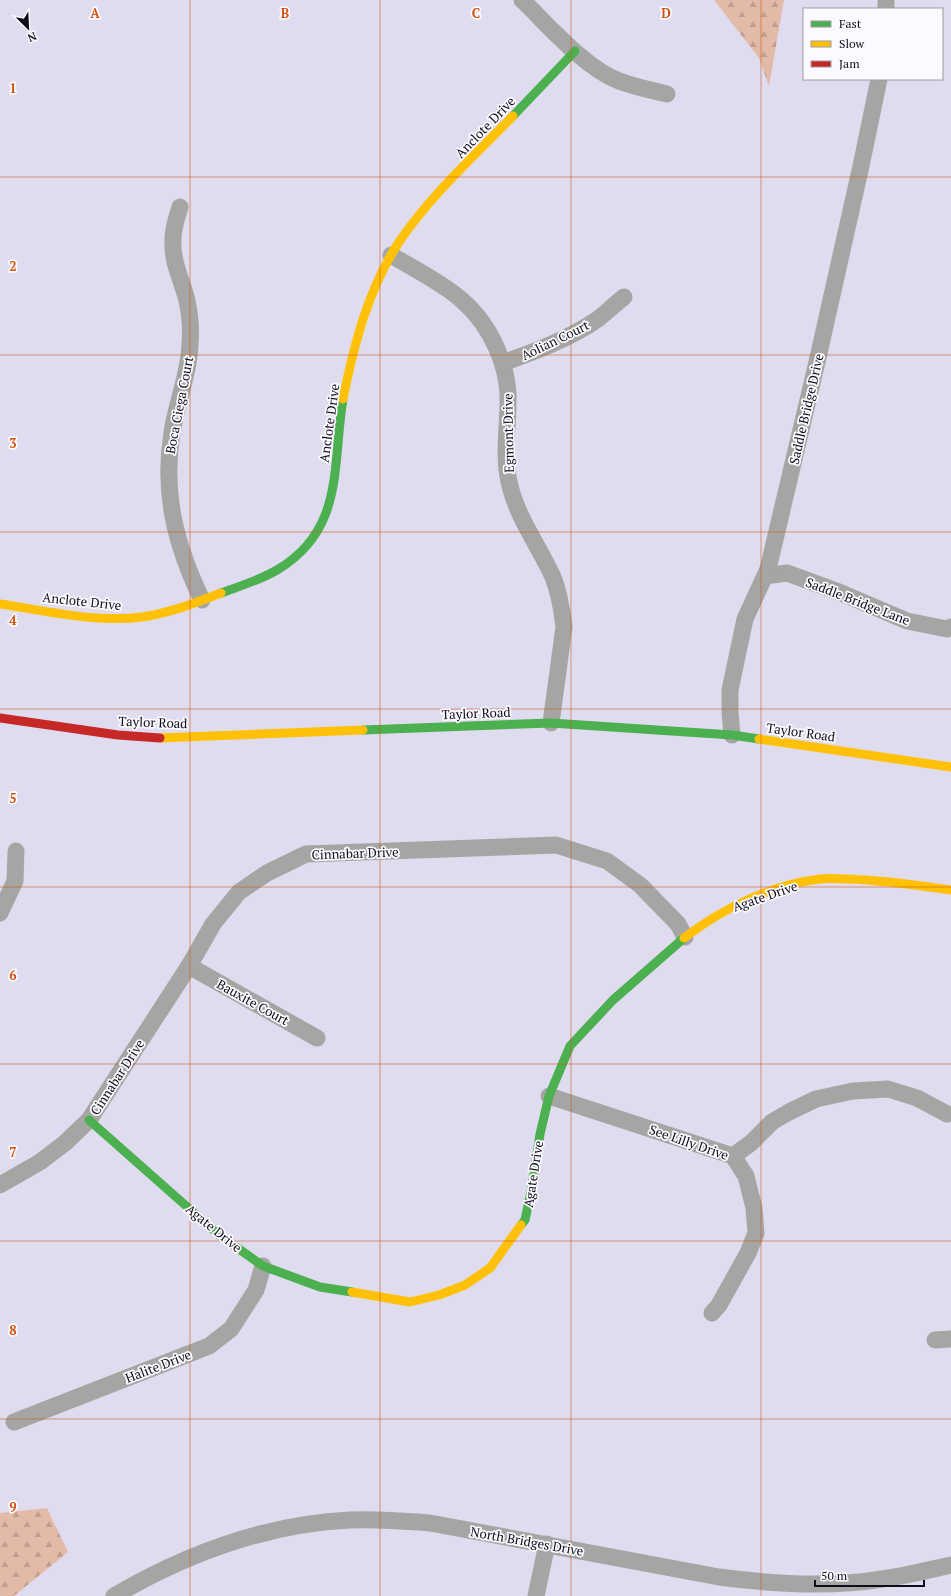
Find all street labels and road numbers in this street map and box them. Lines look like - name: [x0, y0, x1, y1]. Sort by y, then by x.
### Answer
- street label: Anclote Drive: [451, 92, 519, 162]
- street label: Aolian Court: [518, 316, 592, 364]
- street label: Saddle Bridge Drive: [784, 352, 828, 466]
- street label: Boca Ciega Court: [161, 355, 197, 455]
- street label: Anclote Drive: [315, 383, 343, 463]
- street label: Egmont Drive: [498, 393, 518, 473]
- street label: Saddle Bridge Lane: [803, 573, 913, 629]
- street label: Anclote Drive: [42, 588, 122, 614]
- street label: Taylor Road: [441, 703, 511, 723]
- street label: Taylor Road: [118, 712, 188, 732]
- street label: Taylor Road: [766, 718, 836, 746]
- street label: Cinnabar Drive: [311, 842, 399, 864]
- street label: Agate Drive: [730, 877, 800, 915]
- street label: Bauxite Court: [214, 975, 292, 1029]
- street label: Cinnabar Drive: [86, 1036, 148, 1118]
- street label: See Lilly Drive: [647, 1120, 731, 1164]
- street label: Agate Drive: [519, 1139, 547, 1209]
- street label: Agate Drive: [182, 1200, 246, 1256]
- street label: Halite Drive: [122, 1345, 194, 1387]
- street label: North Bridges Drive: [469, 1522, 585, 1560]

